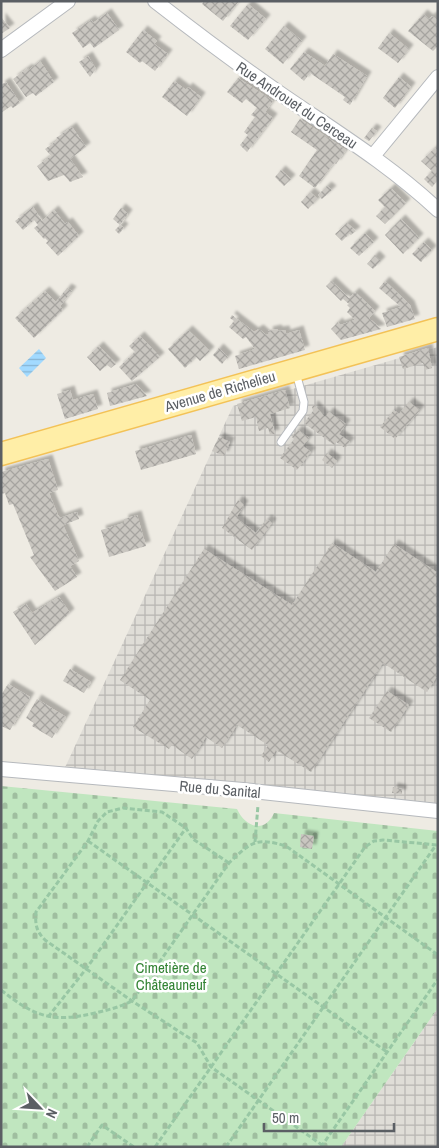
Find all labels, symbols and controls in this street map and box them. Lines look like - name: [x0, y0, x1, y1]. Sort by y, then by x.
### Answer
- street label: Rue Androuet du Cerceau: [232, 57, 362, 153]
- street label: Avenue de Richelieu: [161, 365, 278, 417]
- street label: Rue du Sanital: [179, 775, 261, 803]
- park label: Cimetière de Châteauneuf: [135, 957, 207, 995]
- north arrow: [15, 1083, 65, 1133]
- scale bar: [264, 1100, 394, 1132]
- text: N: [42, 1106, 62, 1121]
- text: 50 m: [272, 1107, 299, 1128]

